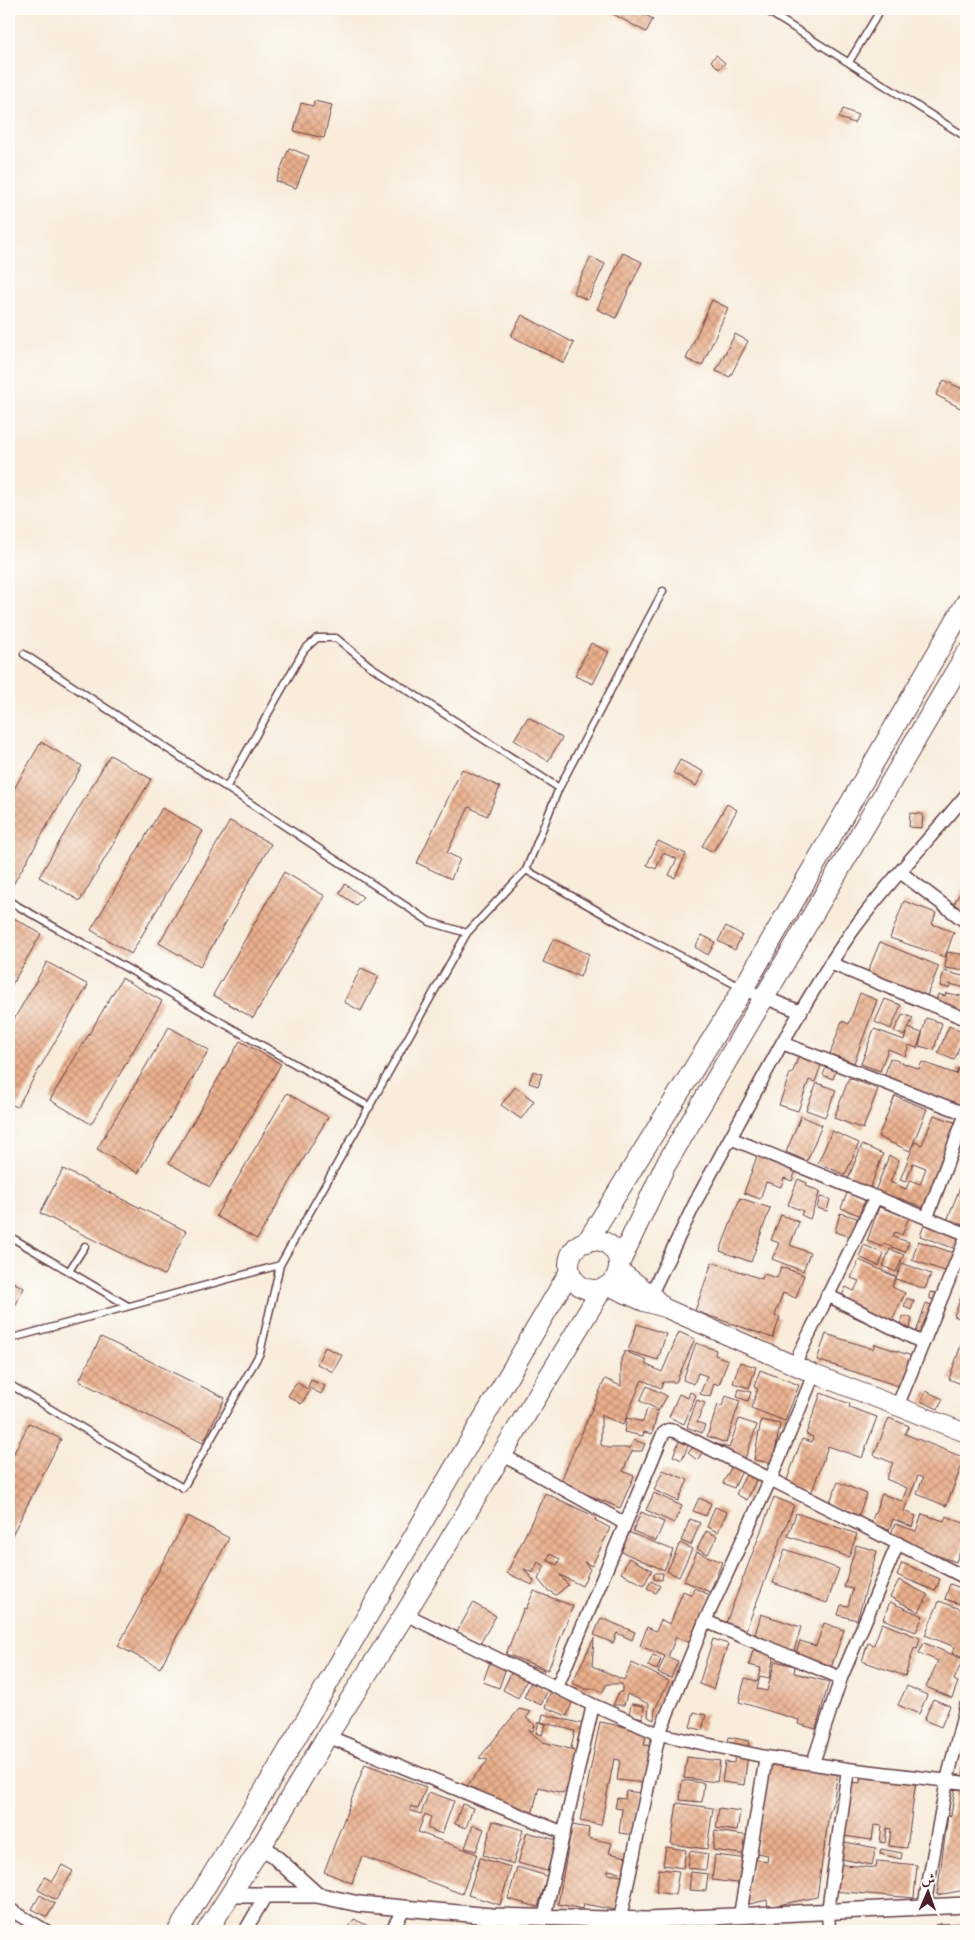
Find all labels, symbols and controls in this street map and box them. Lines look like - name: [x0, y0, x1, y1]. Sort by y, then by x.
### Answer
- north arrow: [902, 1868, 952, 1918]
- text: ش: [921, 1871, 936, 1889]

